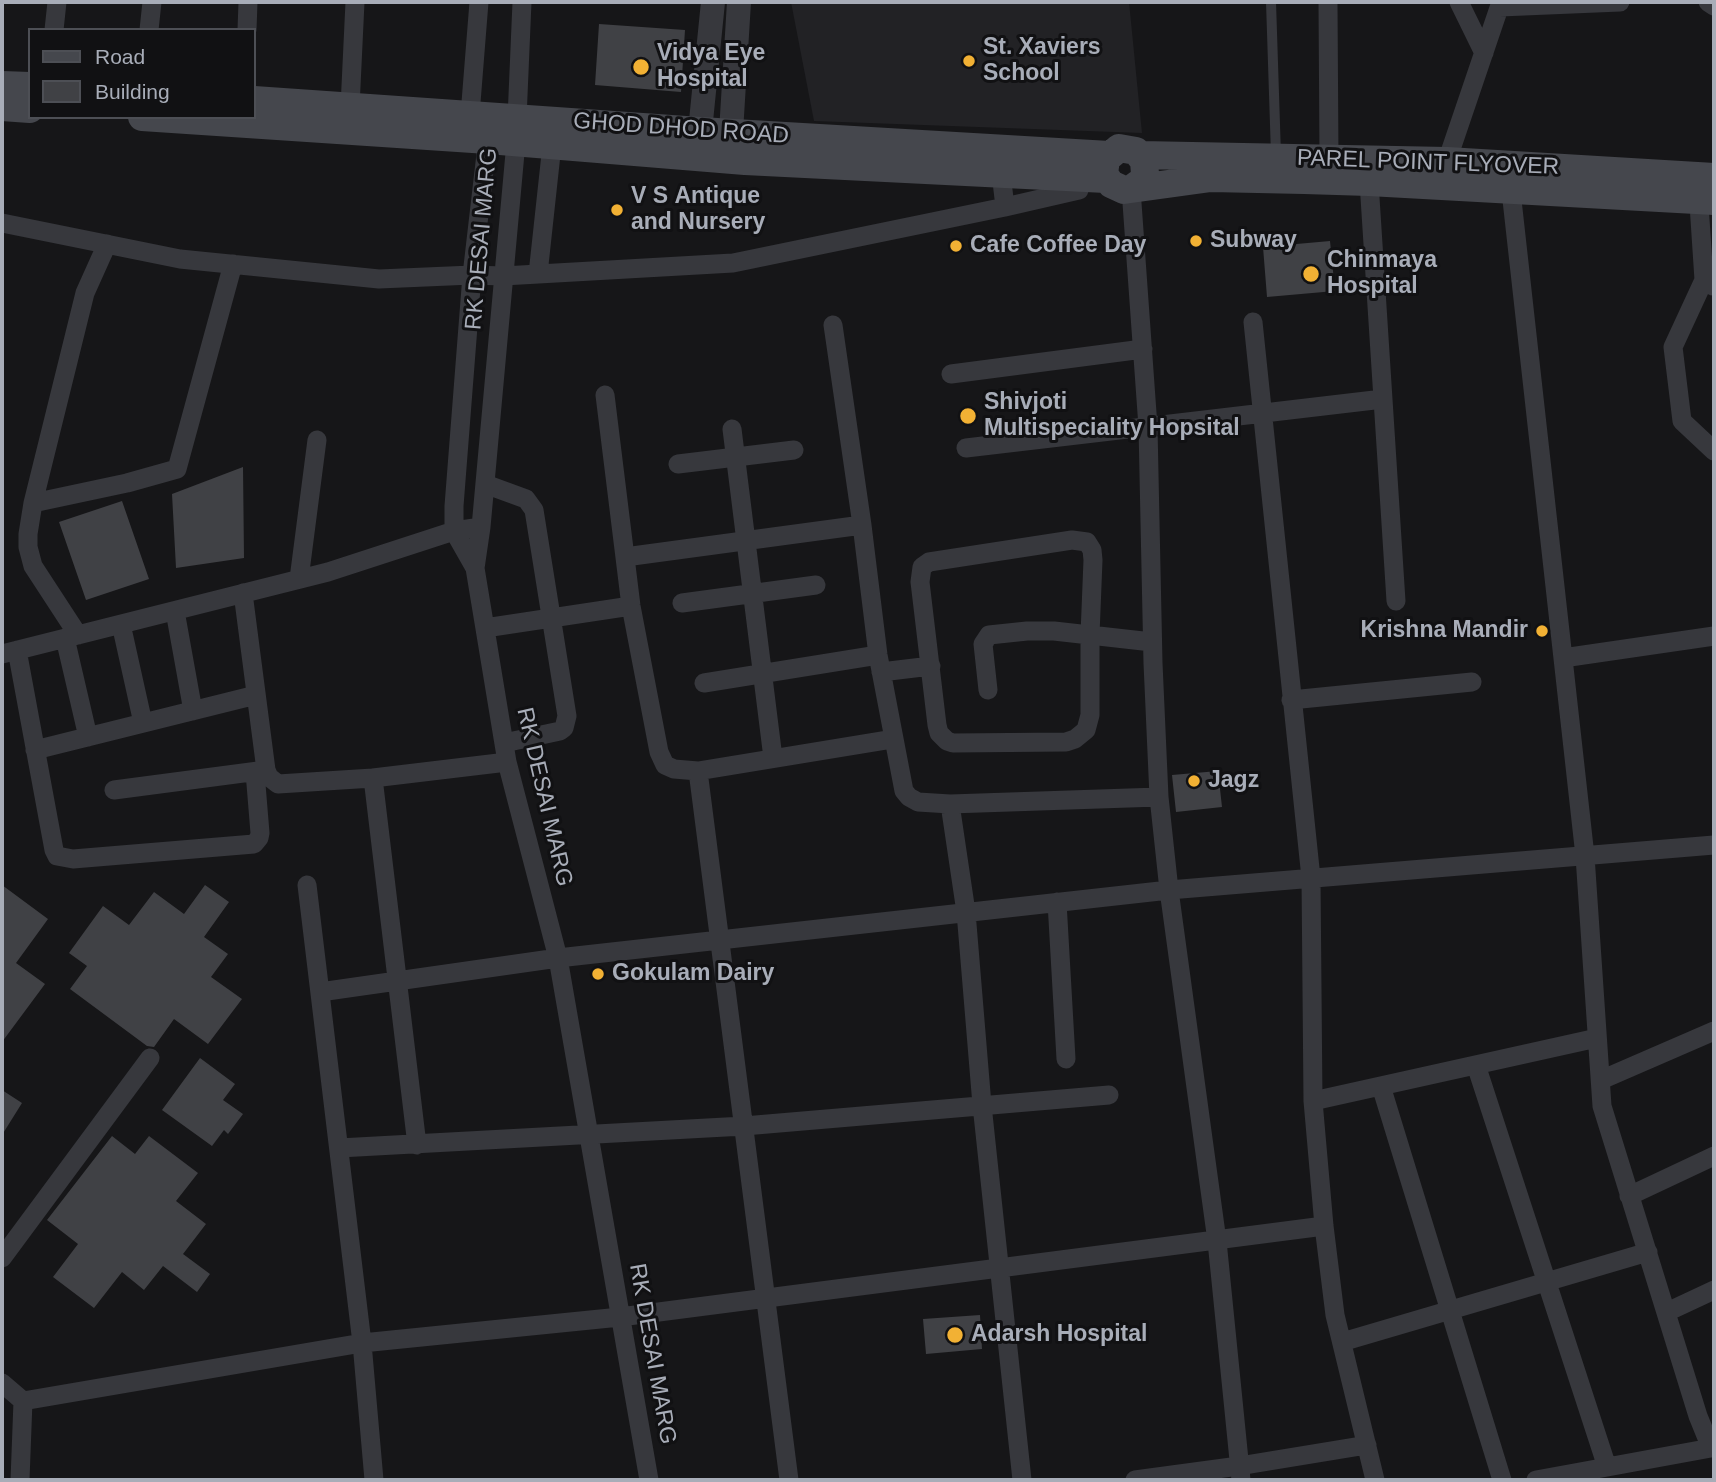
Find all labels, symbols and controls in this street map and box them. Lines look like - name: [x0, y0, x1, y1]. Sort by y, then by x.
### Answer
- legend: [28, 28, 256, 119]
- place label: St. Xaviers School: [983, 34, 1101, 88]
- place label: Vidya Eye Hospital: [657, 40, 765, 94]
- text: Road: [95, 45, 145, 68]
- marker: St. Xaviers School: [961, 53, 977, 69]
- marker: Vidya Eye Hospital: [631, 57, 651, 77]
- text: Building: [95, 80, 170, 103]
- street label: GHOD DHOD ROAD: [572, 108, 790, 150]
- street label: PAREL POINT FLYOVER: [1296, 145, 1560, 181]
- street label: RK DESAI MARG: [460, 147, 504, 331]
- place label: V S Antique and Nursery: [631, 183, 765, 237]
- marker: V S Antique and Nursery: [609, 202, 625, 218]
- place label: Subway: [1210, 227, 1297, 255]
- place label: Cafe Coffee Day: [970, 232, 1146, 260]
- marker: Subway: [1188, 233, 1204, 249]
- marker: Cafe Coffee Day: [948, 238, 964, 254]
- place label: Chinmaya Hospital: [1327, 247, 1437, 301]
- marker: Chinmaya Hospital: [1301, 264, 1321, 284]
- place label: Shivjoti Multispeciality Hopsital: [984, 389, 1240, 443]
- marker: Shivjoti Multispeciality Hopsital: [958, 406, 978, 426]
- place label: Krishna Mandir: [1361, 617, 1528, 645]
- marker: Krishna Mandir: [1534, 623, 1550, 639]
- street label: RK DESAI MARG: [510, 705, 578, 889]
- place label: Jagz: [1208, 767, 1259, 795]
- marker: Jagz: [1186, 773, 1202, 789]
- place label: Gokulam Dairy: [612, 960, 774, 988]
- marker: Gokulam Dairy: [590, 966, 606, 982]
- street label: RK DESAI MARG: [623, 1262, 681, 1446]
- place label: Adarsh Hospital: [971, 1321, 1147, 1349]
- marker: Adarsh Hospital: [945, 1325, 965, 1345]

